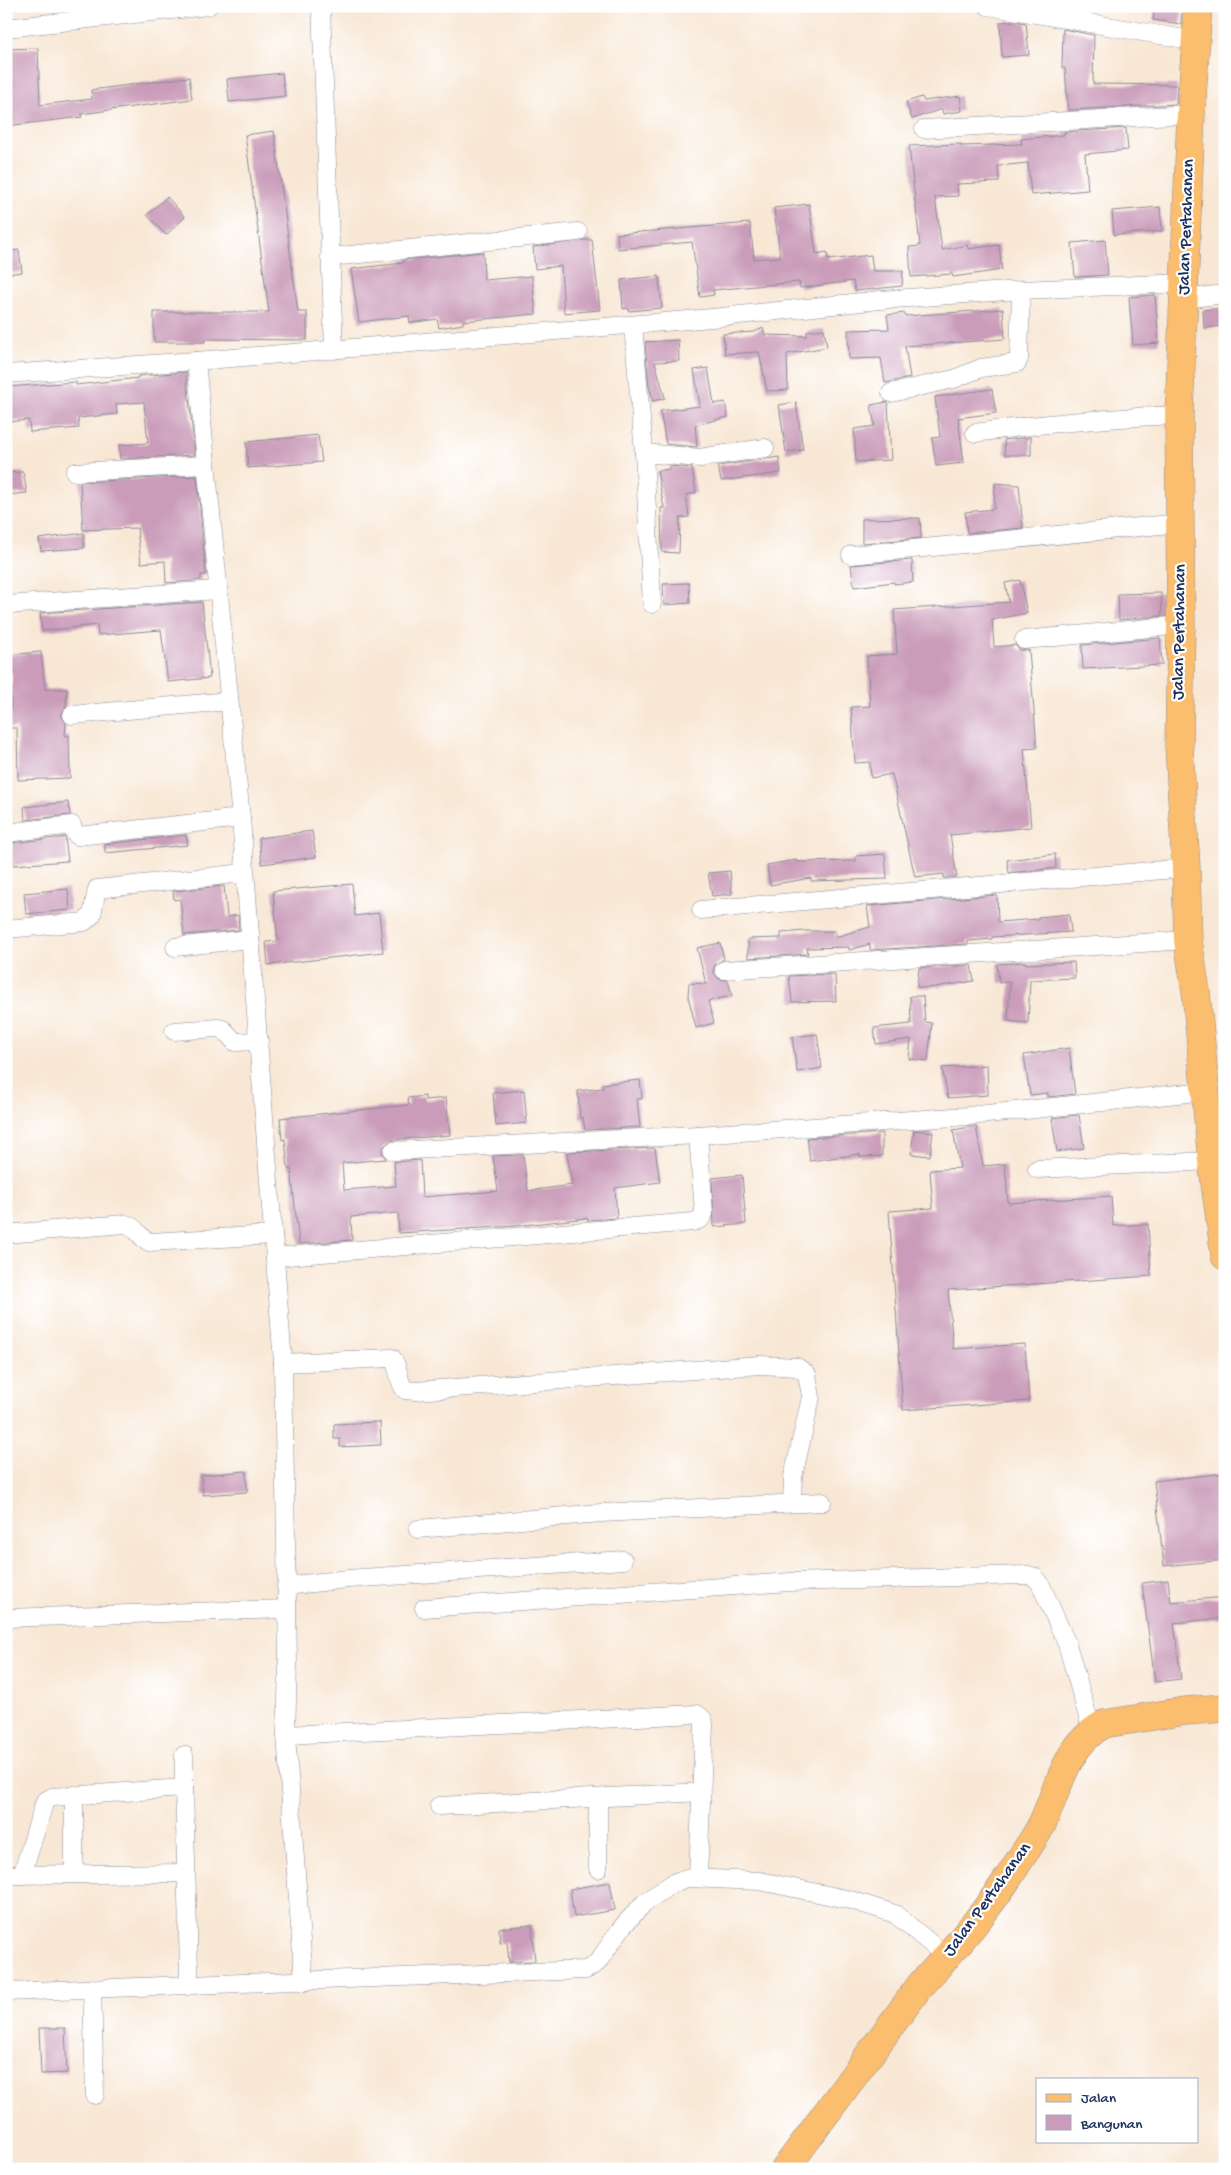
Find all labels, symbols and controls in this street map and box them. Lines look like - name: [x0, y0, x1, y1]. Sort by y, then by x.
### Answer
- street label: Jalan Pertahanan: [1174, 158, 1200, 295]
- street label: Jalan Pertahanan: [1168, 563, 1192, 700]
- street label: Jalan Pertahanan: [940, 1838, 1037, 1961]
- legend: [1036, 2078, 1198, 2142]
- text: Jalan: [1081, 2090, 1116, 2108]
- text: Bangunan: [1080, 2116, 1142, 2134]

